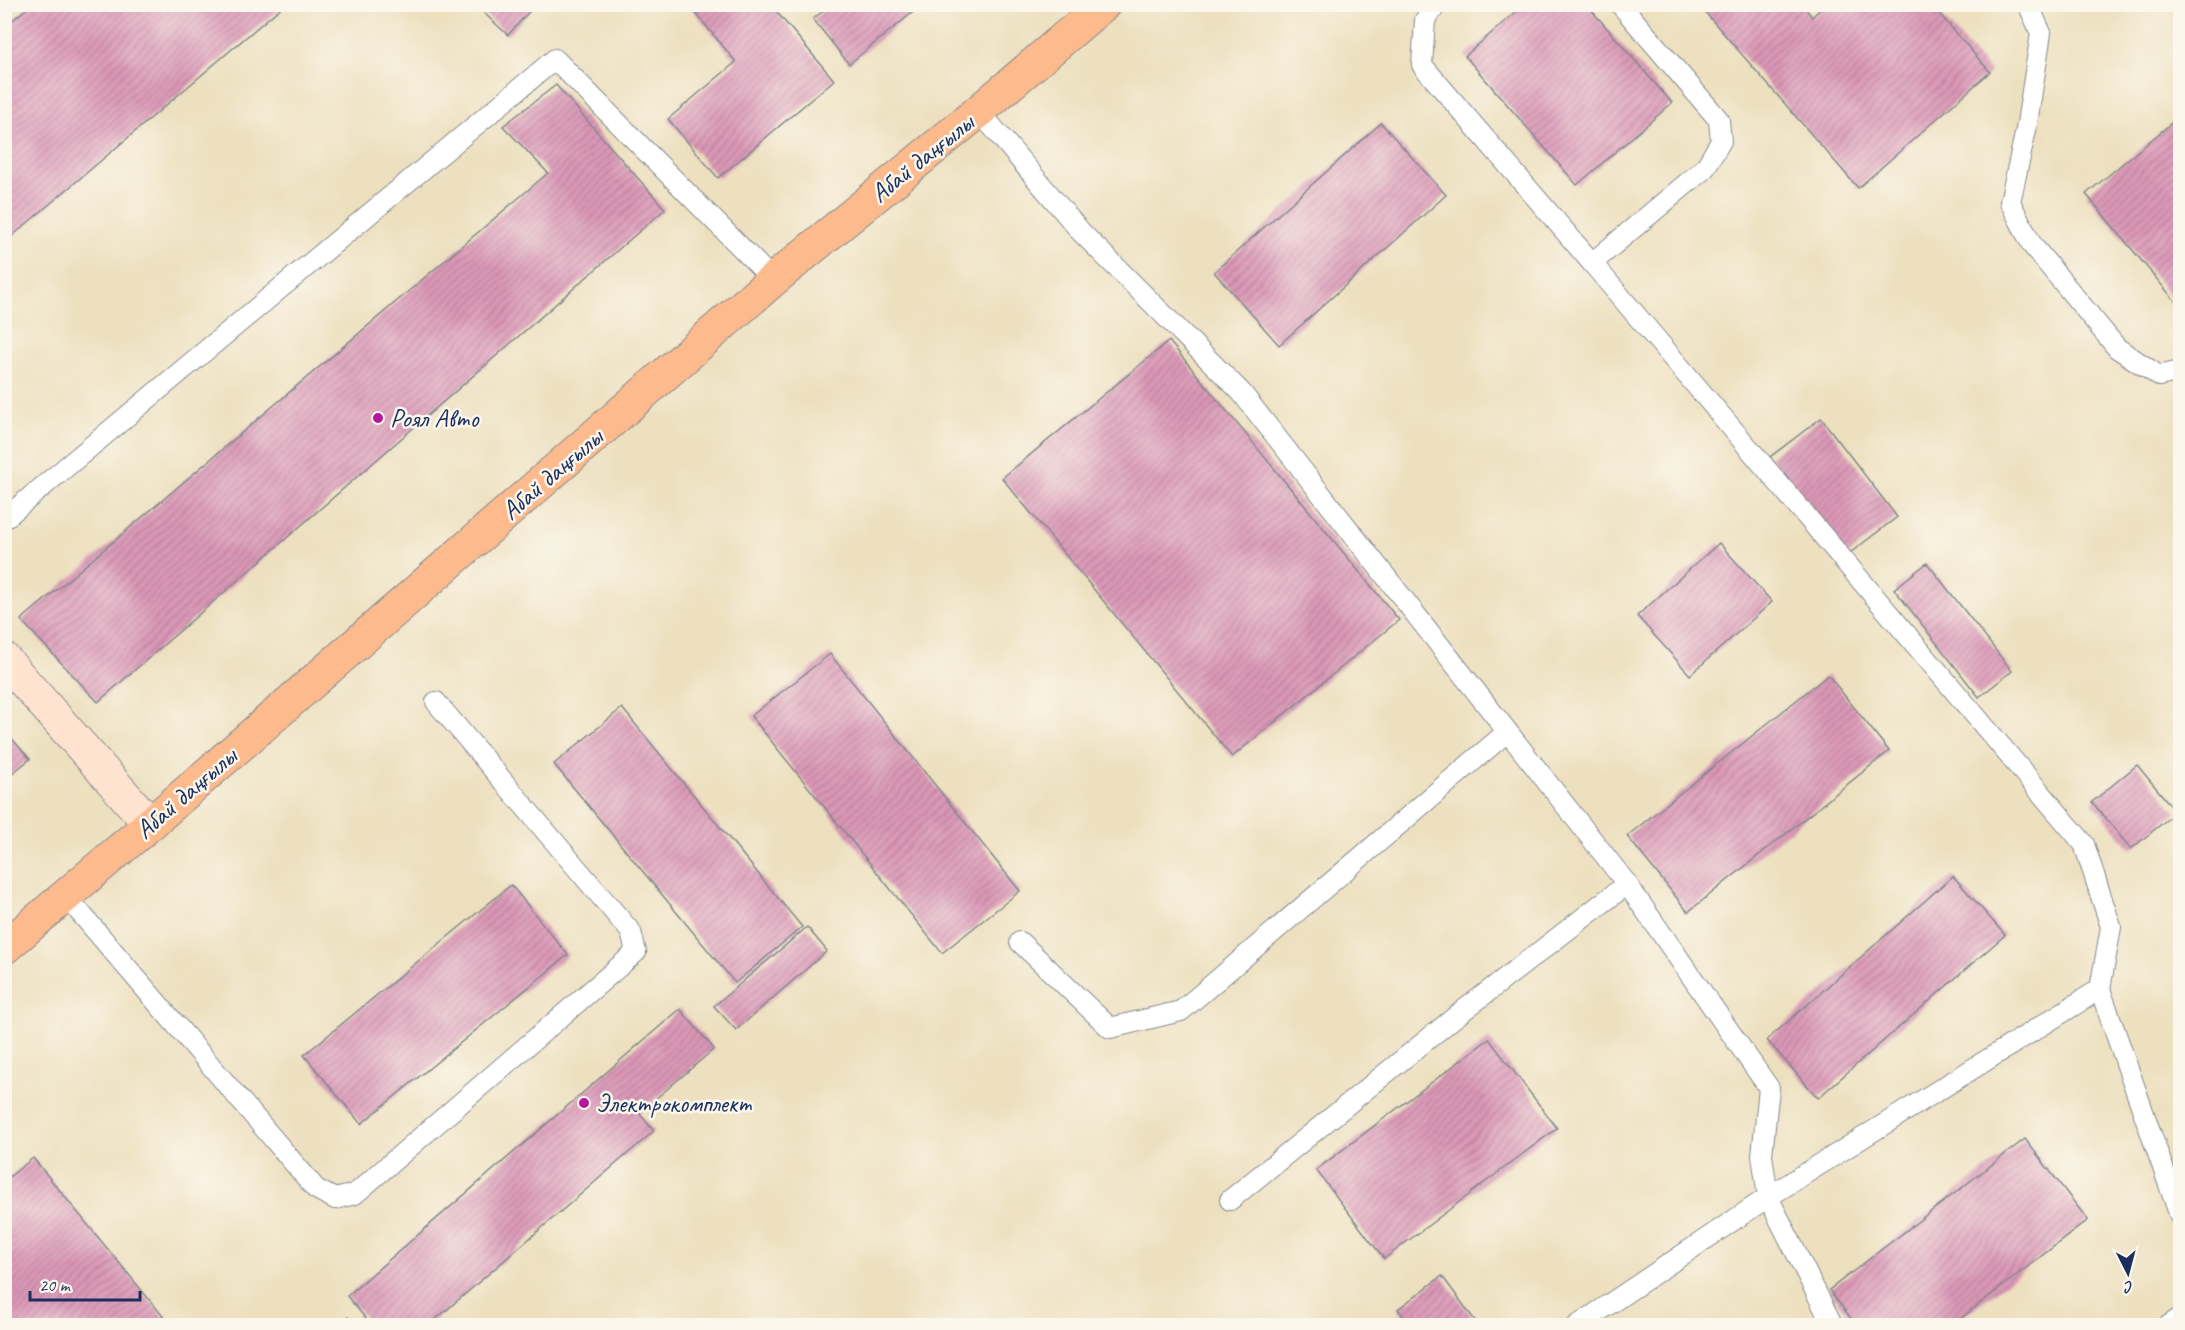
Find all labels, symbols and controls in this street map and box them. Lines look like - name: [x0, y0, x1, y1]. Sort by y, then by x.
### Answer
- street label: Абай даңғылы: [864, 105, 982, 210]
- place label: Роял Авто: [390, 402, 480, 435]
- marker: Роял Авто: [371, 411, 385, 425]
- street label: Абай даңғылы: [494, 419, 611, 527]
- street label: Абай даңғылы: [128, 738, 245, 846]
- place label: Электрокомплект: [596, 1087, 752, 1120]
- marker: Электрокомплект: [577, 1096, 591, 1110]
- north arrow: [2098, 1243, 2158, 1303]
- scale bar: [30, 1264, 140, 1302]
- text: 20 m: [39, 1274, 72, 1296]
- text: С: [2122, 1277, 2134, 1298]

